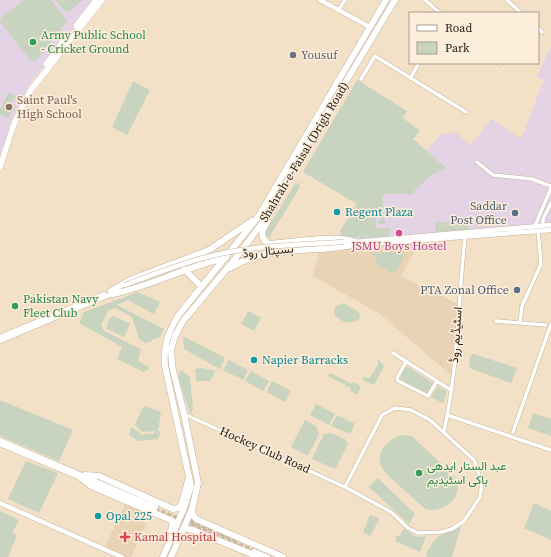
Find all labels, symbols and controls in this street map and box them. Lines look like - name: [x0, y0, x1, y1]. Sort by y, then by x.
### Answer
- legend: [409, 12, 539, 64]
- text: Road: [445, 20, 472, 36]
- place label: Army Public School - Cricket Ground: [41, 27, 146, 57]
- marker: Army Public School - Cricket Ground: [28, 37, 38, 47]
- text: Park: [445, 40, 470, 56]
- place label: Yousuf: [301, 47, 339, 63]
- marker: Yousuf: [288, 50, 298, 60]
- street label: Shahrah-e-Faisal (Drigh Road): [256, 79, 352, 225]
- place label: Saint Paul's High School: [17, 92, 82, 122]
- marker: Saint Paul's High School: [4, 102, 14, 112]
- place label: Saddar Post Office: [450, 198, 507, 228]
- place label: Regent Plaza: [345, 204, 414, 220]
- marker: Regent Plaza: [332, 207, 342, 217]
- marker: Saddar Post Office: [510, 208, 520, 218]
- marker: JSMU Boys Hostel: [394, 228, 404, 238]
- place label: JSMU Boys Hostel: [350, 238, 447, 254]
- street label: ہسپتال روڈ: [242, 240, 294, 262]
- place label: PTA Zonal Office: [420, 282, 509, 298]
- marker: PTA Zonal Office: [512, 285, 522, 295]
- place label: Pakistan Navy Fleet Club: [23, 291, 99, 321]
- marker: Pakistan Navy Fleet Club: [10, 301, 20, 311]
- street label: اسٹیڈیم روڈ: [446, 306, 466, 364]
- place label: Napier Barracks: [262, 352, 348, 368]
- marker: Napier Barracks: [249, 355, 259, 365]
- street label: Hockey Club Road: [217, 423, 313, 477]
- place label: عبد الستار ایدھی ہاکی اسٹیدیم: [427, 458, 507, 488]
- marker: عبد الستار ایدھی ہاکی اسٹیدیم: [414, 468, 424, 478]
- place label: Opal 225: [106, 508, 152, 524]
- marker: Opal 225: [93, 511, 103, 521]
- place label: Kamal Hospital: [134, 529, 217, 545]
- marker: Kamal Hospital: [119, 531, 131, 543]

